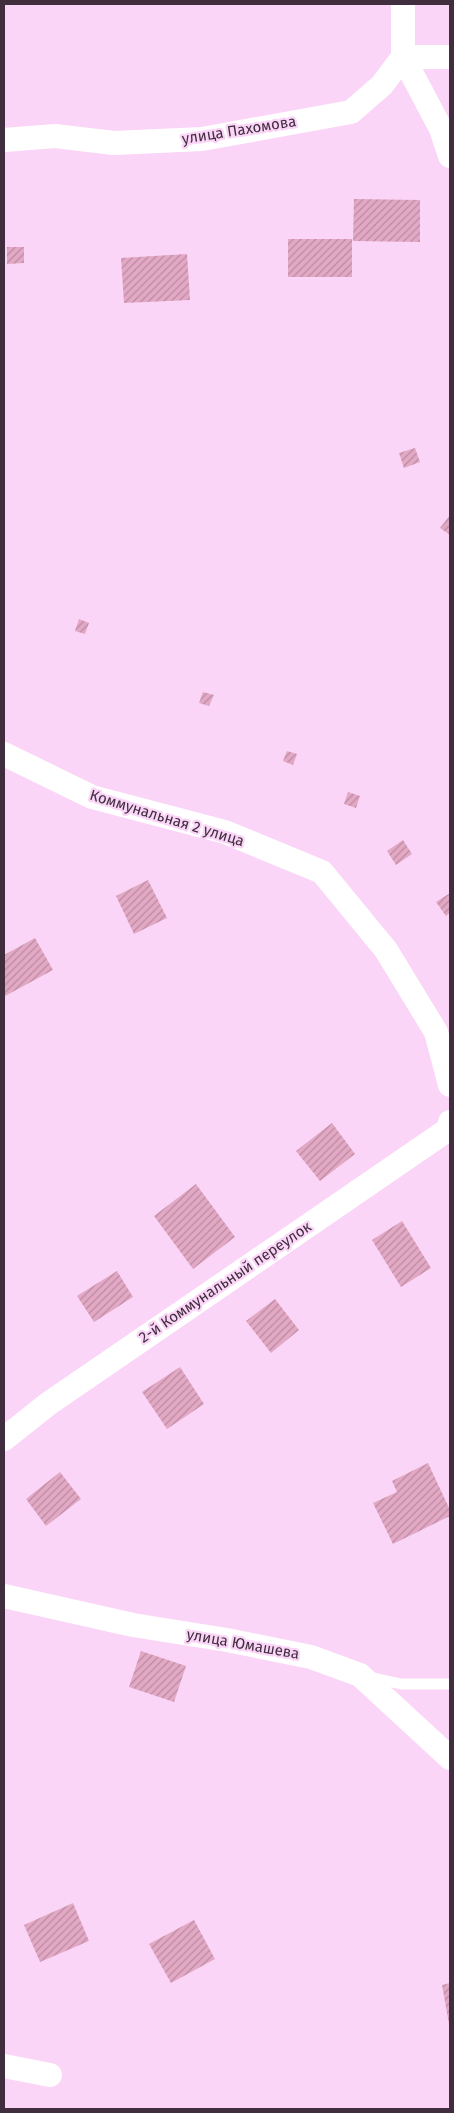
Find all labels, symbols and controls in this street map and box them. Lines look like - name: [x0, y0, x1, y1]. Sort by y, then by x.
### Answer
- street label: улица Пахомова: [181, 112, 297, 148]
- street label: Коммунальная 2 улица: [87, 786, 247, 850]
- street label: 2-й Коммунальный переулок: [135, 1217, 315, 1347]
- street label: улица Юмашева: [185, 1625, 301, 1663]

